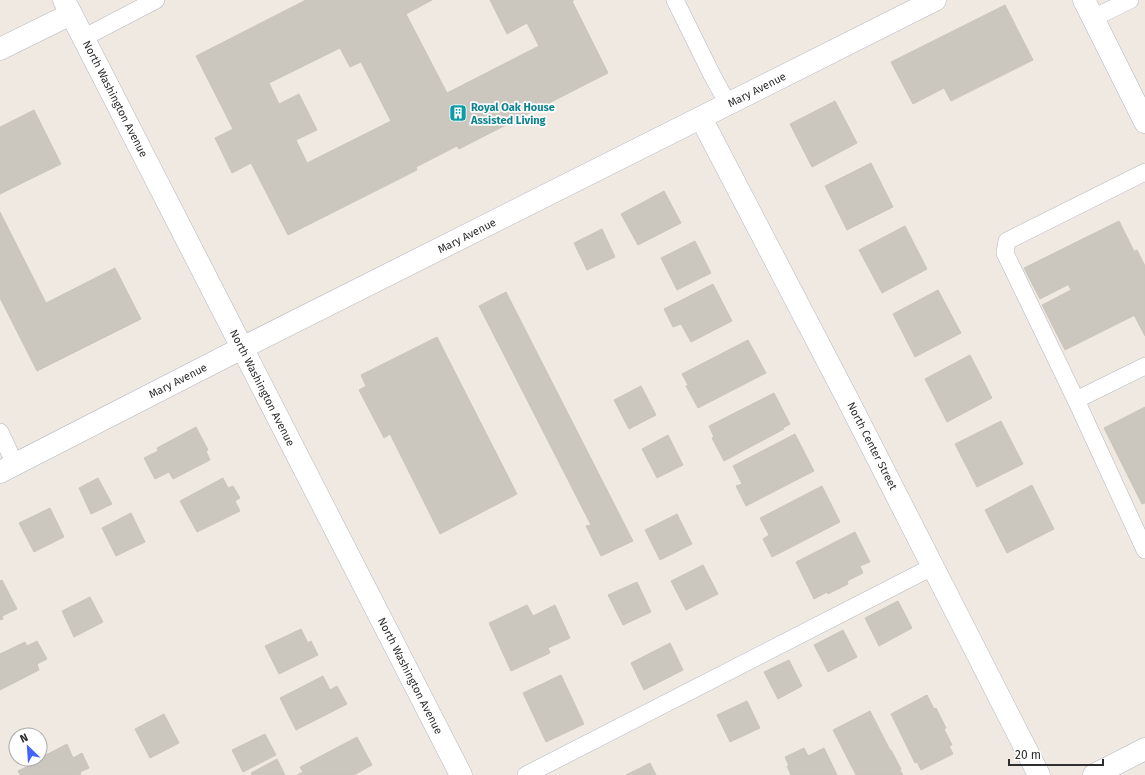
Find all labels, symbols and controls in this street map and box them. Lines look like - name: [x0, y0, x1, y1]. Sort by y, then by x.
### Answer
- street label: North Washington Avenue: [80, 39, 150, 159]
- street label: Mary Avenue: [726, 70, 788, 110]
- place label: Royal Oak House Assisted Living: [470, 101, 555, 127]
- building icon: Royal Oak House Assisted Living: [448, 103, 468, 123]
- street label: Mary Avenue: [436, 216, 498, 256]
- street label: North Washington Avenue: [227, 328, 297, 448]
- street label: Mary Avenue: [147, 361, 209, 401]
- street label: North Center Street: [844, 400, 900, 492]
- street label: North Washington Avenue: [375, 616, 445, 736]
- north arrow: [8, 727, 48, 767]
- text: N: [18, 731, 30, 746]
- scale bar: [1009, 741, 1103, 767]
- text: 20 m: [1015, 748, 1041, 762]

